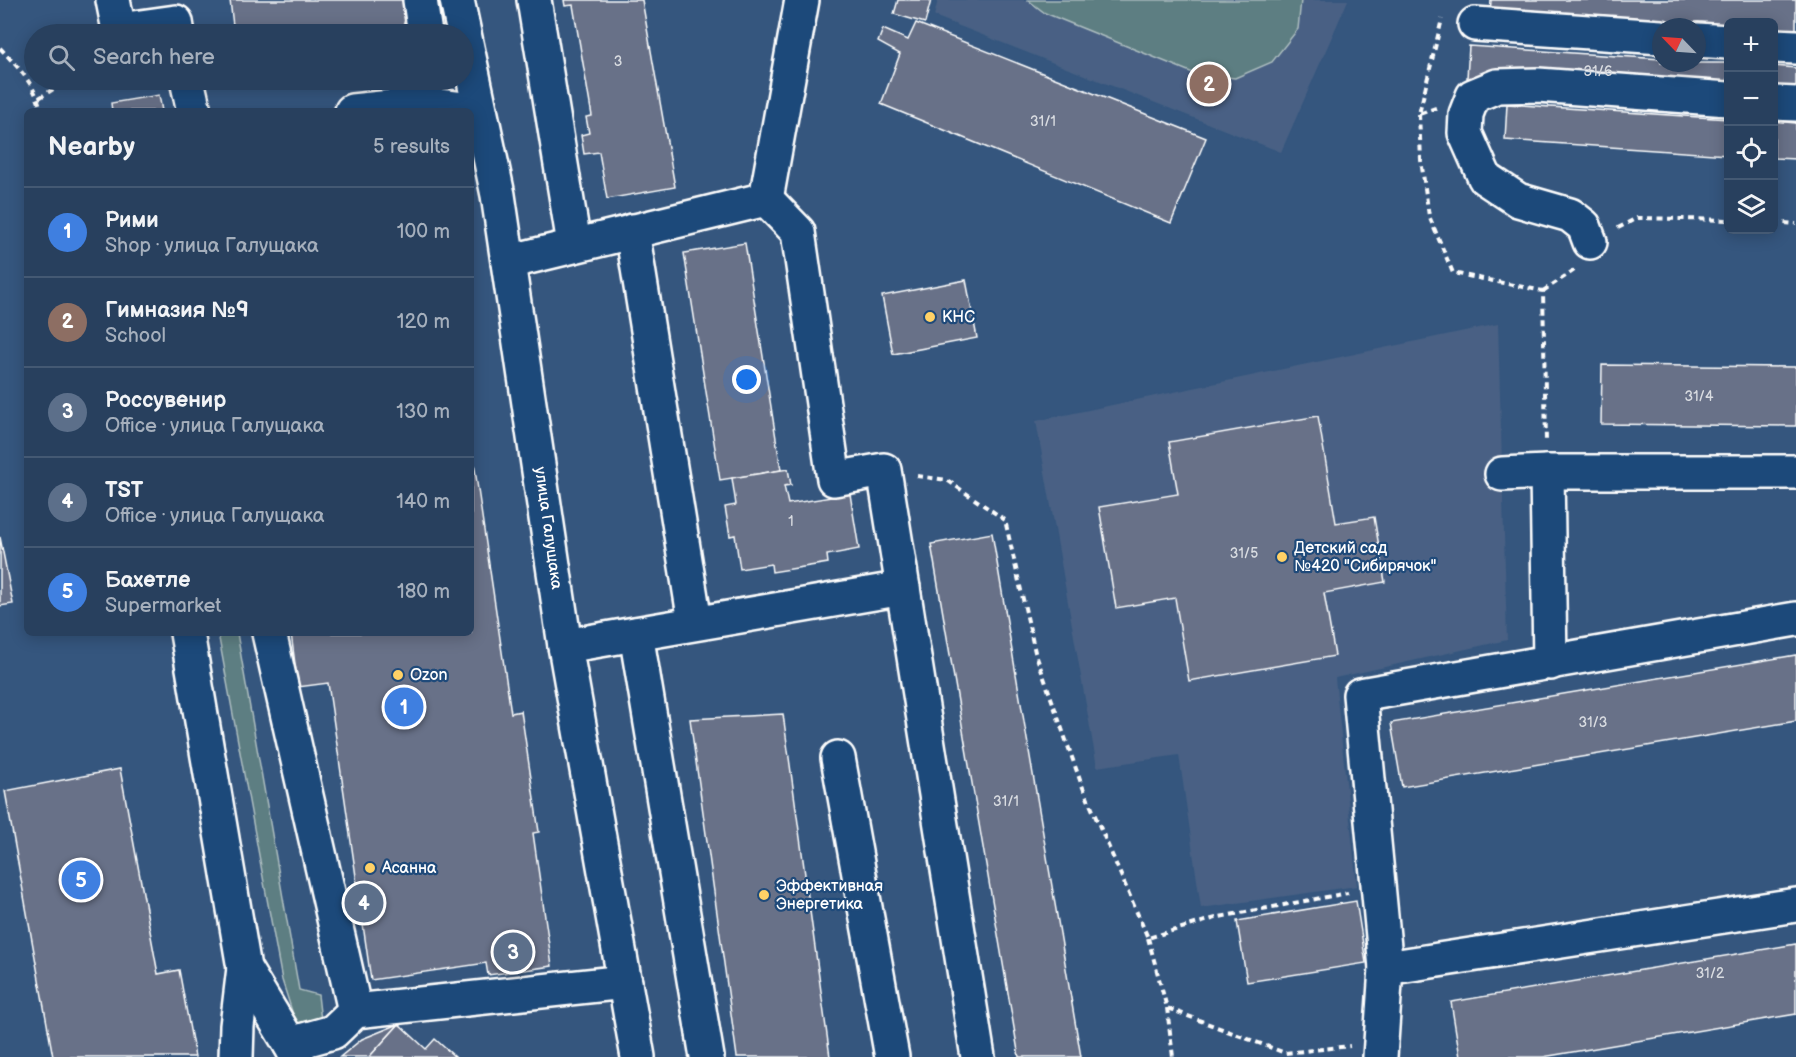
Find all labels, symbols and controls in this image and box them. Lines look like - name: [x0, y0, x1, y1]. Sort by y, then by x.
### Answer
- north arrow: [1652, 18, 1706, 72]
- map controls: [1724, 18, 1778, 234]
- button: +: [1724, 18, 1778, 72]
- search box: [24, 24, 474, 90]
- icon: search: [45, 41, 78, 74]
- text: Search here: [93, 44, 215, 71]
- house number: 3: [614, 53, 622, 70]
- pin: 2: [1190, 62, 1228, 106]
- house number: 31/6: [1584, 63, 1613, 80]
- button: −: [1724, 72, 1778, 126]
- house number: 31/1: [1030, 113, 1056, 130]
- button: locate: [1724, 126, 1778, 180]
- text: Nearby: [48, 132, 135, 163]
- text: 5 results: [373, 135, 450, 159]
- button: layers: [1724, 180, 1778, 234]
- text: Рими: [105, 207, 159, 234]
- text: 1: [63, 220, 72, 244]
- text: 100 m: [397, 220, 450, 244]
- text: Shop · улица Галущака: [105, 234, 319, 258]
- text: Гимназия №9: [105, 297, 249, 324]
- place label: КНС: [942, 308, 975, 327]
- text: 2: [62, 310, 73, 334]
- text: 120 m: [397, 310, 450, 334]
- marker: КНС: [923, 310, 937, 324]
- text: School: [105, 324, 166, 348]
- your location: [732, 365, 761, 394]
- text: Россувенир: [105, 387, 226, 414]
- house number: 31/4: [1685, 388, 1714, 405]
- text: 3: [62, 400, 73, 424]
- text: 130 m: [396, 400, 450, 424]
- text: Office · улица Галущака: [105, 414, 325, 438]
- street label: улица Галущака: [530, 465, 566, 591]
- text: TST: [105, 477, 143, 504]
- text: 4: [62, 490, 73, 514]
- text: 140 m: [396, 490, 450, 514]
- text: Office · улица Галущака: [105, 504, 325, 528]
- house number: 1: [788, 513, 794, 530]
- place label: Детский сад №420 "Сибирячок": [1294, 539, 1437, 576]
- house number: 31/5: [1230, 545, 1258, 562]
- marker: Детский сад №420 "Сибирячок": [1275, 550, 1289, 564]
- text: Бахетле: [105, 567, 191, 594]
- text: 5: [62, 580, 73, 604]
- text: 180 m: [397, 580, 450, 604]
- text: Supermarket: [105, 594, 221, 618]
- place label: Ozon: [410, 666, 448, 685]
- marker: Ozon: [391, 668, 405, 682]
- pin: 1: [384, 684, 424, 730]
- house number: 31/3: [1579, 714, 1607, 731]
- house number: 31/1: [993, 793, 1019, 810]
- pin: 5: [62, 858, 100, 902]
- place label: Асанна: [381, 859, 437, 878]
- marker: Асанна: [363, 861, 377, 875]
- place label: Эффективная Энергетика: [776, 877, 883, 914]
- pin: 4: [344, 880, 384, 926]
- marker: Эффективная Энергетика: [757, 888, 771, 902]
- pin: 3: [494, 930, 532, 974]
- house number: 31/2: [1696, 965, 1725, 982]

